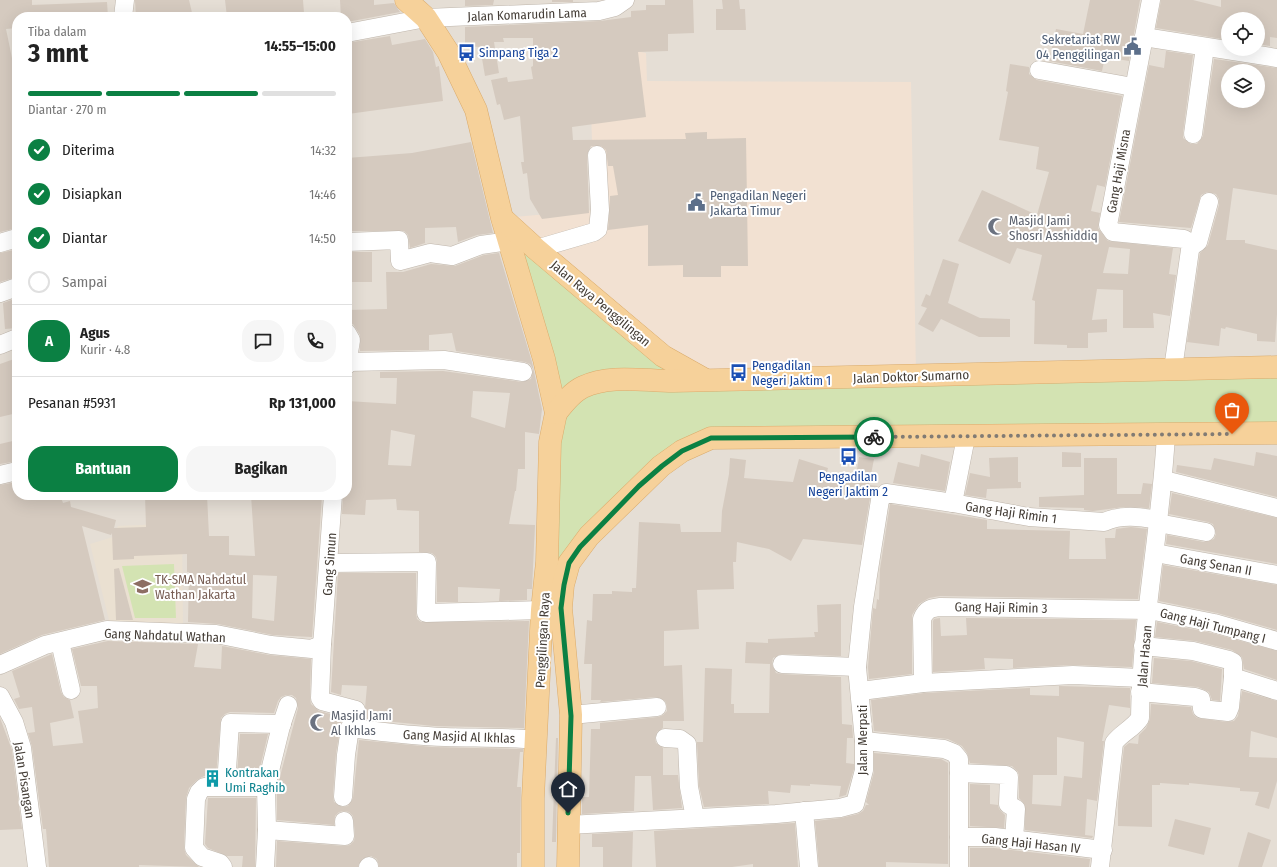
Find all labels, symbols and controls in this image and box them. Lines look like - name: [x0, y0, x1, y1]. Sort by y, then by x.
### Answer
- street label: Jalan Komarudin Lama: [467, 5, 587, 24]
- map controls: [1221, 12, 1265, 108]
- button: locate: [1221, 12, 1265, 56]
- text: Tiba dalam: [28, 24, 86, 39]
- place label: Sekretariat RW 04 Penggilingan: [1036, 32, 1120, 62]
- public building icon: Sekretariat RW 04 Penggilingan: [1123, 36, 1143, 56]
- text: 14:55–15:00: [264, 37, 336, 55]
- text: 3 mnt: [28, 38, 88, 69]
- bus stop icon: Simpang Tiga 2: [456, 42, 476, 62]
- place label: Simpang Tiga 2: [479, 45, 558, 60]
- button: layers: [1221, 64, 1265, 108]
- text: Diantar · 270 m: [28, 102, 107, 117]
- street label: Gang Haji Misna: [1104, 128, 1133, 214]
- icon: check: [28, 139, 50, 161]
- text: Diterima: [62, 141, 115, 159]
- text: 14:32: [310, 143, 336, 158]
- icon: check: [28, 183, 50, 205]
- text: Disiapkan: [62, 185, 122, 203]
- text: 14:46: [309, 187, 336, 202]
- place label: Pengadilan Negeri Jakarta Timur: [710, 188, 806, 218]
- public building icon: Pengadilan Negeri Jakarta Timur: [687, 192, 707, 212]
- place label: Masjid Jami Shosri Asshiddiq: [1009, 213, 1098, 243]
- mosque icon: Masjid Jami Shosri Asshiddiq: [986, 217, 1006, 237]
- icon: check: [28, 227, 50, 249]
- text: Diantar: [62, 229, 107, 247]
- text: 14:50: [309, 231, 336, 246]
- street label: Jalan Raya Penggilingan: [548, 257, 654, 349]
- text: Sampai: [62, 273, 107, 291]
- button: chat: [242, 320, 284, 362]
- button: phone: [294, 320, 336, 362]
- text: Agus: [80, 324, 110, 342]
- text: A: [45, 332, 53, 350]
- text: Kurir · 4.8: [80, 342, 130, 357]
- place label: Pengadilan Negeri Jaktim 1: [752, 358, 831, 388]
- bus stop icon: Pengadilan Negeri Jaktim 1: [729, 362, 749, 382]
- street label: Jalan Doktor Sumarno: [853, 367, 970, 386]
- pin: [1215, 393, 1249, 434]
- text: Pesanan #5931: [28, 394, 116, 412]
- text: Rp 131,000: [269, 394, 336, 412]
- icon: bag: [1221, 399, 1243, 421]
- courier: [854, 417, 894, 457]
- icon: bike: [863, 426, 885, 448]
- button: Bantuan: [28, 446, 178, 492]
- button: Bagikan: [186, 446, 336, 492]
- bus stop icon: Pengadilan Negeri Jaktim 2: [838, 447, 858, 467]
- place label: Pengadilan Negeri Jaktim 2: [808, 469, 888, 499]
- street label: Gang Haji Rimin 1: [964, 499, 1058, 526]
- street label: Gang Simun: [320, 532, 339, 596]
- street label: Gang Senan II: [1179, 551, 1253, 578]
- place label: TK-SMA Nahdatul Wathan Jakarta: [155, 572, 247, 602]
- school or university icon: TK-SMA Nahdatul Wathan Jakarta: [132, 576, 152, 596]
- street label: Penggilingan Raya: [532, 592, 553, 688]
- street label: Gang Haji Rimin 3: [954, 599, 1048, 616]
- street label: Gang Haji Tumpang I: [1158, 605, 1267, 646]
- street label: Jalan Hasan: [1134, 624, 1155, 688]
- street label: Gang Nahdatul Wathan: [104, 626, 226, 645]
- street label: Jalan Merpati: [855, 705, 870, 775]
- place label: Masjid Jami Al Ikhlas: [331, 708, 392, 738]
- mosque icon: Masjid Jami Al Ikhlas: [308, 712, 328, 732]
- street label: Gang Masjid Al Ikhlas: [403, 727, 516, 746]
- street label: Jalan Pisangan: [11, 741, 38, 819]
- place label: Kontrakan Umi Raghib: [225, 765, 285, 795]
- building icon: Kontrakan Umi Raghib: [202, 769, 222, 789]
- pin: [551, 772, 585, 813]
- icon: home: [557, 778, 579, 800]
- street label: Gang Haji Hasan IV: [981, 831, 1082, 856]

